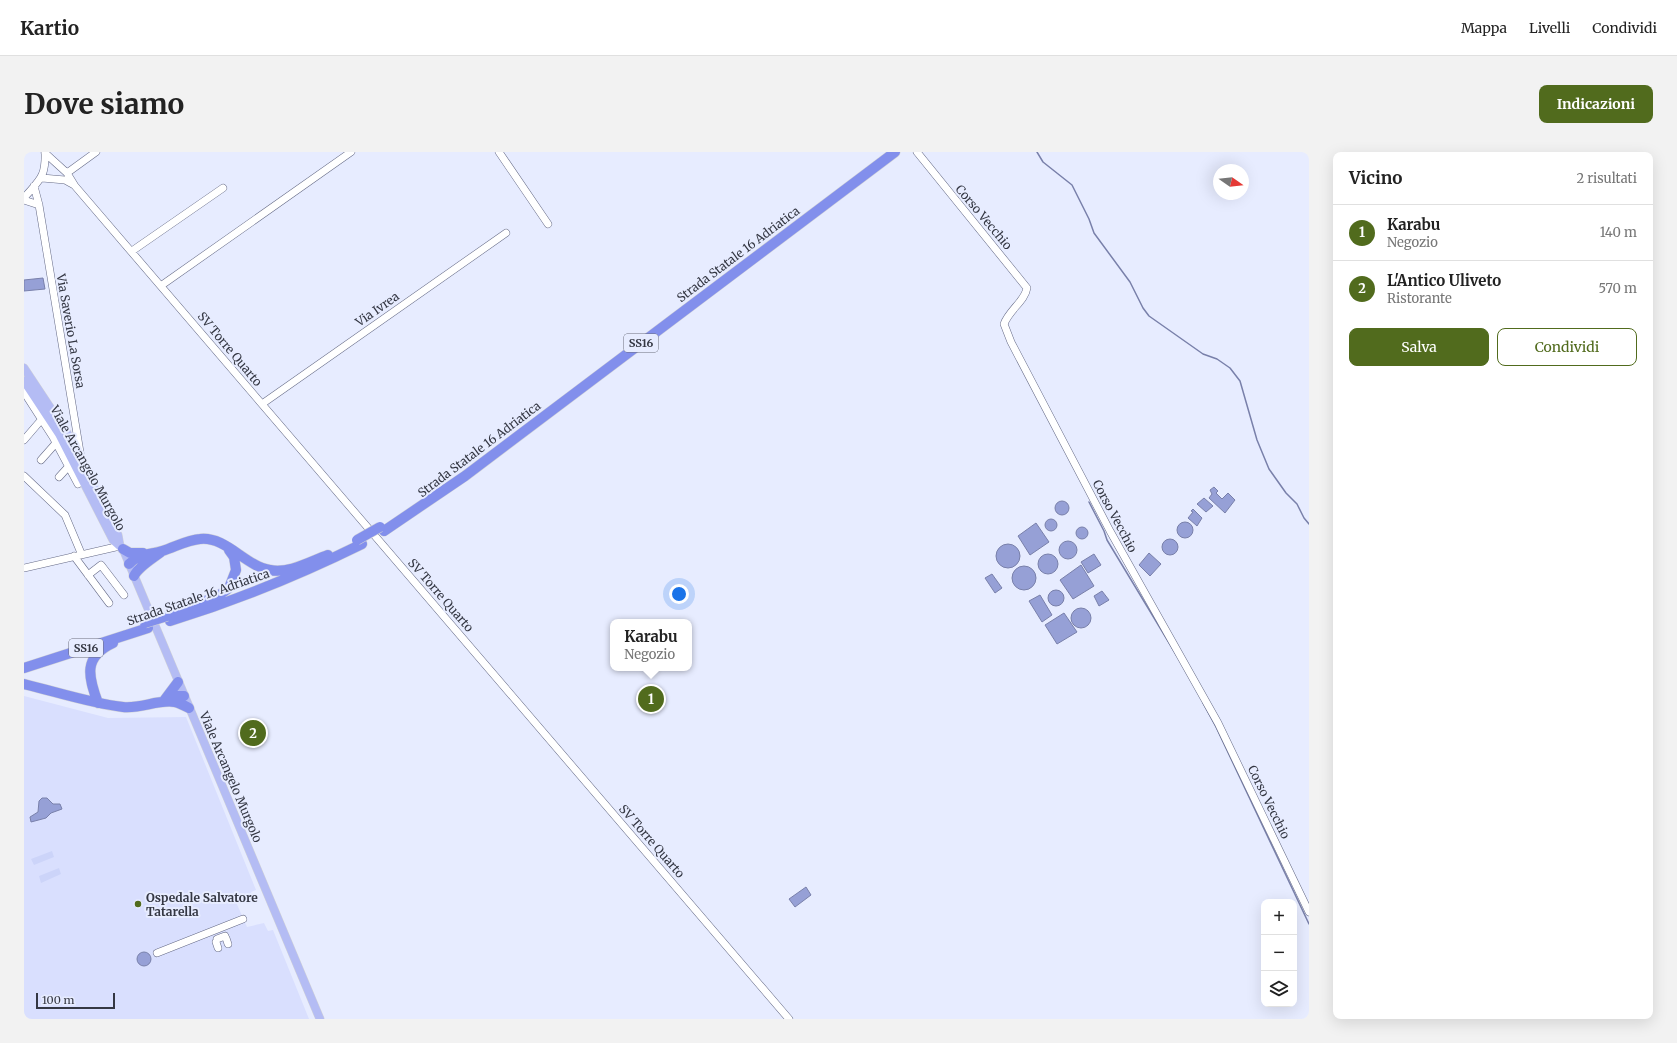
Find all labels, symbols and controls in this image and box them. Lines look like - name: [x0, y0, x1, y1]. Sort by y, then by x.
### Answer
- text: Kartio: [20, 16, 79, 40]
- text: Mappa: [1461, 19, 1507, 37]
- text: Livelli: [1529, 19, 1570, 37]
- text: Condividi: [1592, 19, 1657, 37]
- button: Indicazioni: [1539, 85, 1653, 123]
- text: Dove siamo: [24, 86, 184, 122]
- north arrow: [1213, 164, 1249, 200]
- text: Vicino: [1349, 167, 1402, 189]
- text: 2 risultati: [1576, 170, 1637, 187]
- street label: Corso Vecchio: [953, 182, 1015, 252]
- street label: Strada Statale 16 Adriatica: [674, 203, 803, 305]
- text: Karabu: [1387, 215, 1440, 234]
- text: 1: [1359, 224, 1365, 241]
- text: 140 m: [1600, 224, 1637, 241]
- text: Negozio: [1387, 234, 1438, 251]
- text: L'Antico Uliveto: [1387, 271, 1501, 290]
- street label: Via Saverio La Sorsa: [53, 272, 89, 390]
- text: 2: [1358, 280, 1366, 297]
- text: 570 m: [1599, 280, 1637, 297]
- street label: Via Ivrea: [351, 288, 402, 330]
- text: Ristorante: [1387, 290, 1452, 307]
- street label: SV Torre Quarto: [195, 309, 265, 389]
- button: Salva: [1349, 328, 1489, 366]
- button: Condividi: [1497, 328, 1637, 366]
- road number: SS16: [624, 334, 658, 352]
- street label: Strada Statale 16 Adriatica: [415, 398, 544, 500]
- street label: Viale Arcangelo Murgolo: [47, 402, 129, 533]
- street label: Corso Vecchio: [1090, 477, 1140, 555]
- street label: SV Torre Quarto: [405, 555, 477, 635]
- street label: Strada Statale 16 Adriatica: [125, 565, 272, 628]
- your location: [669, 584, 689, 604]
- popup: [610, 619, 692, 671]
- text: Karabu: [624, 627, 678, 646]
- road number: SS16: [69, 639, 103, 657]
- text: Negozio: [624, 646, 675, 663]
- pin: 1: [638, 684, 664, 714]
- street label: Viale Arcangelo Murgolo: [196, 708, 265, 845]
- pin: 2: [240, 718, 266, 748]
- street label: Corso Vecchio: [1245, 763, 1293, 841]
- street label: SV Torre Quarto: [616, 801, 688, 881]
- place label: Ospedale Salvatore Tatarella: [146, 890, 258, 919]
- marker: Ospedale Salvatore Tatarella: [133, 899, 143, 909]
- map controls: [1261, 899, 1297, 1007]
- button: +: [1261, 899, 1297, 935]
- button: −: [1261, 935, 1297, 971]
- button: layers: [1261, 971, 1297, 1007]
- scale bar: [36, 991, 115, 1010]
- text: 100 m: [42, 993, 74, 1007]

